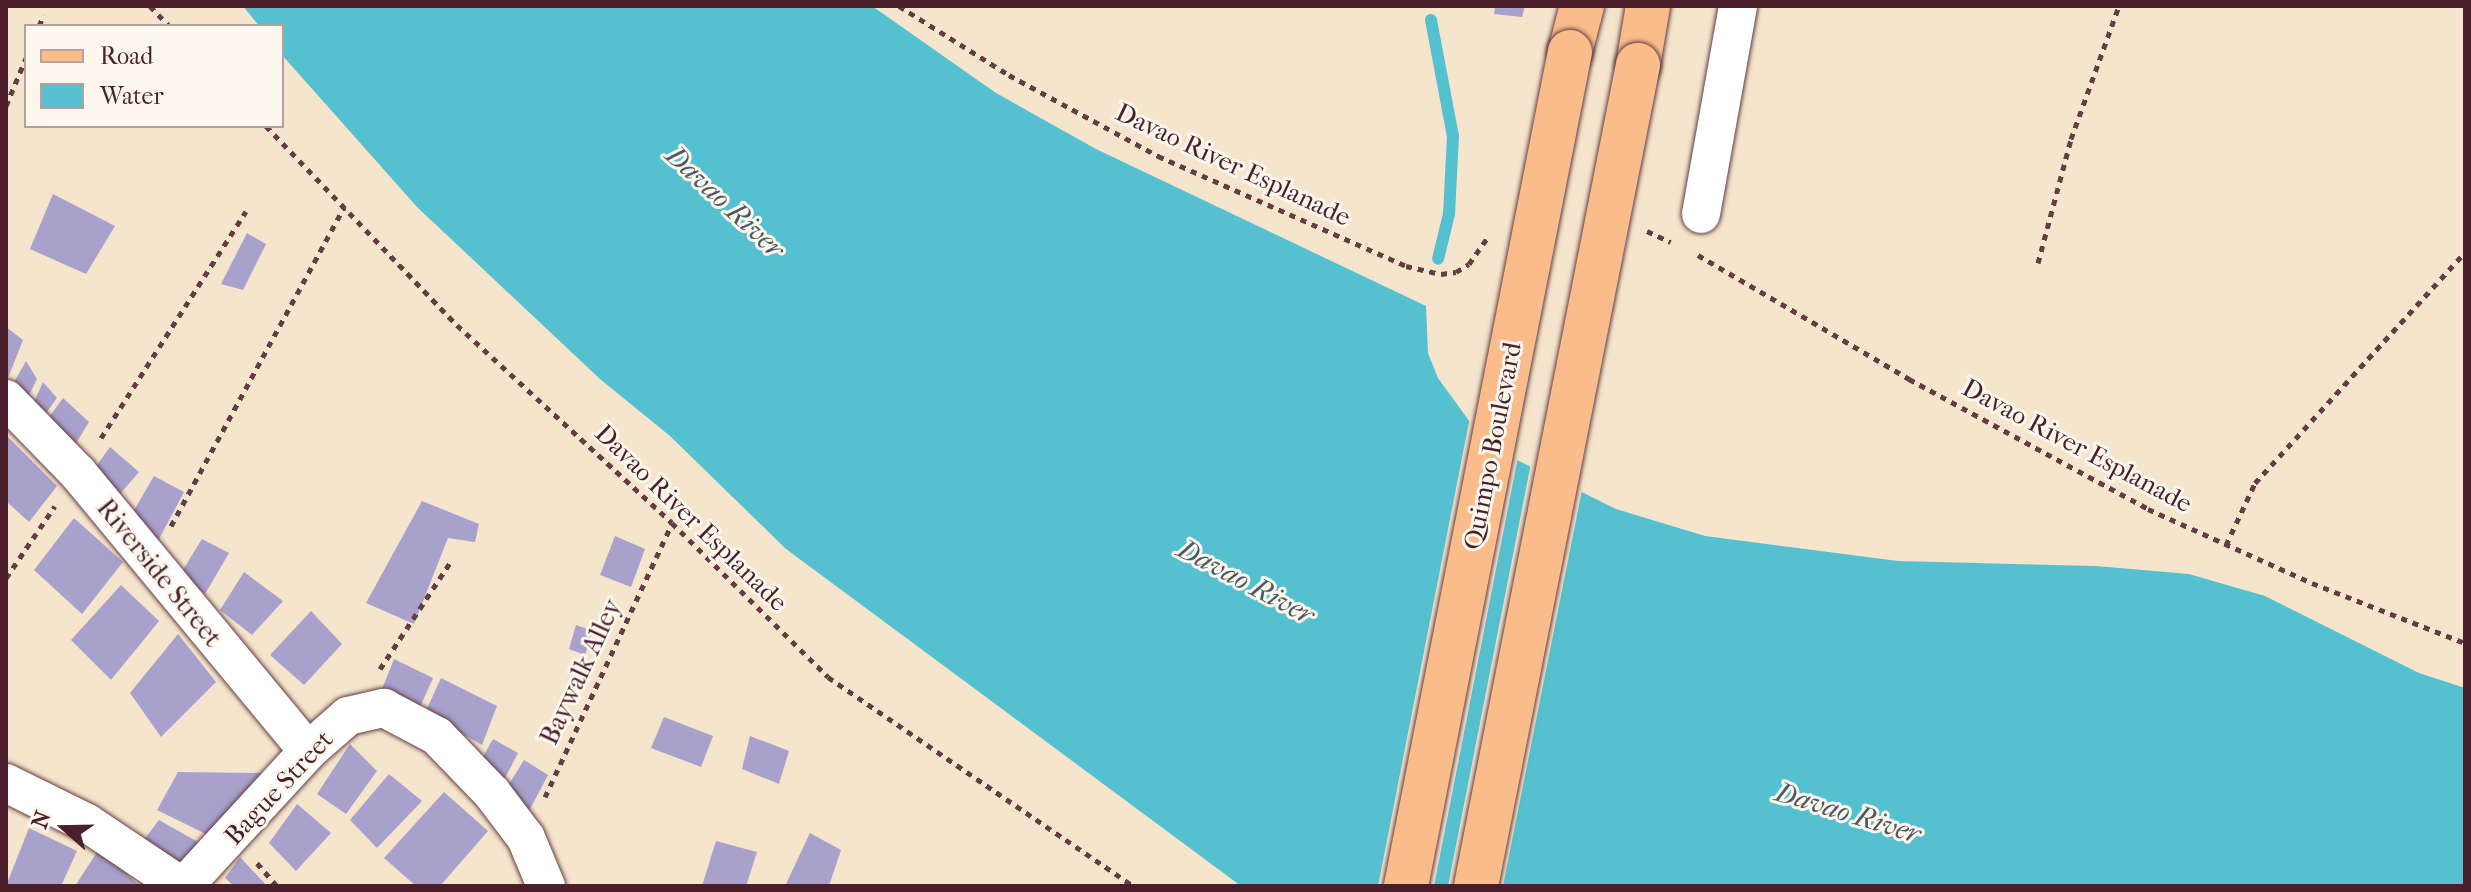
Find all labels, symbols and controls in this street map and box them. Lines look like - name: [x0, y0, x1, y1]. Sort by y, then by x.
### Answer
- legend: [24, 24, 284, 128]
- text: Road: [100, 42, 153, 70]
- text: Water: [100, 82, 164, 110]
- street label: Davao River Esplanade: [1111, 97, 1355, 233]
- water label: Davao River: [659, 139, 791, 265]
- street label: Quimpo Boulevard: [1458, 340, 1528, 552]
- street label: Davao River Esplanade: [1957, 372, 2197, 520]
- street label: Davao River Esplanade: [588, 418, 794, 618]
- street label: Riverside Street: [90, 493, 228, 653]
- water label: Davao River: [1172, 532, 1320, 632]
- street label: Baywalk Alley: [534, 594, 628, 750]
- street label: Bague Street: [218, 724, 340, 852]
- water label: Davao River: [1772, 775, 1924, 851]
- north arrow: [24, 788, 104, 868]
- text: N: [26, 808, 57, 832]

